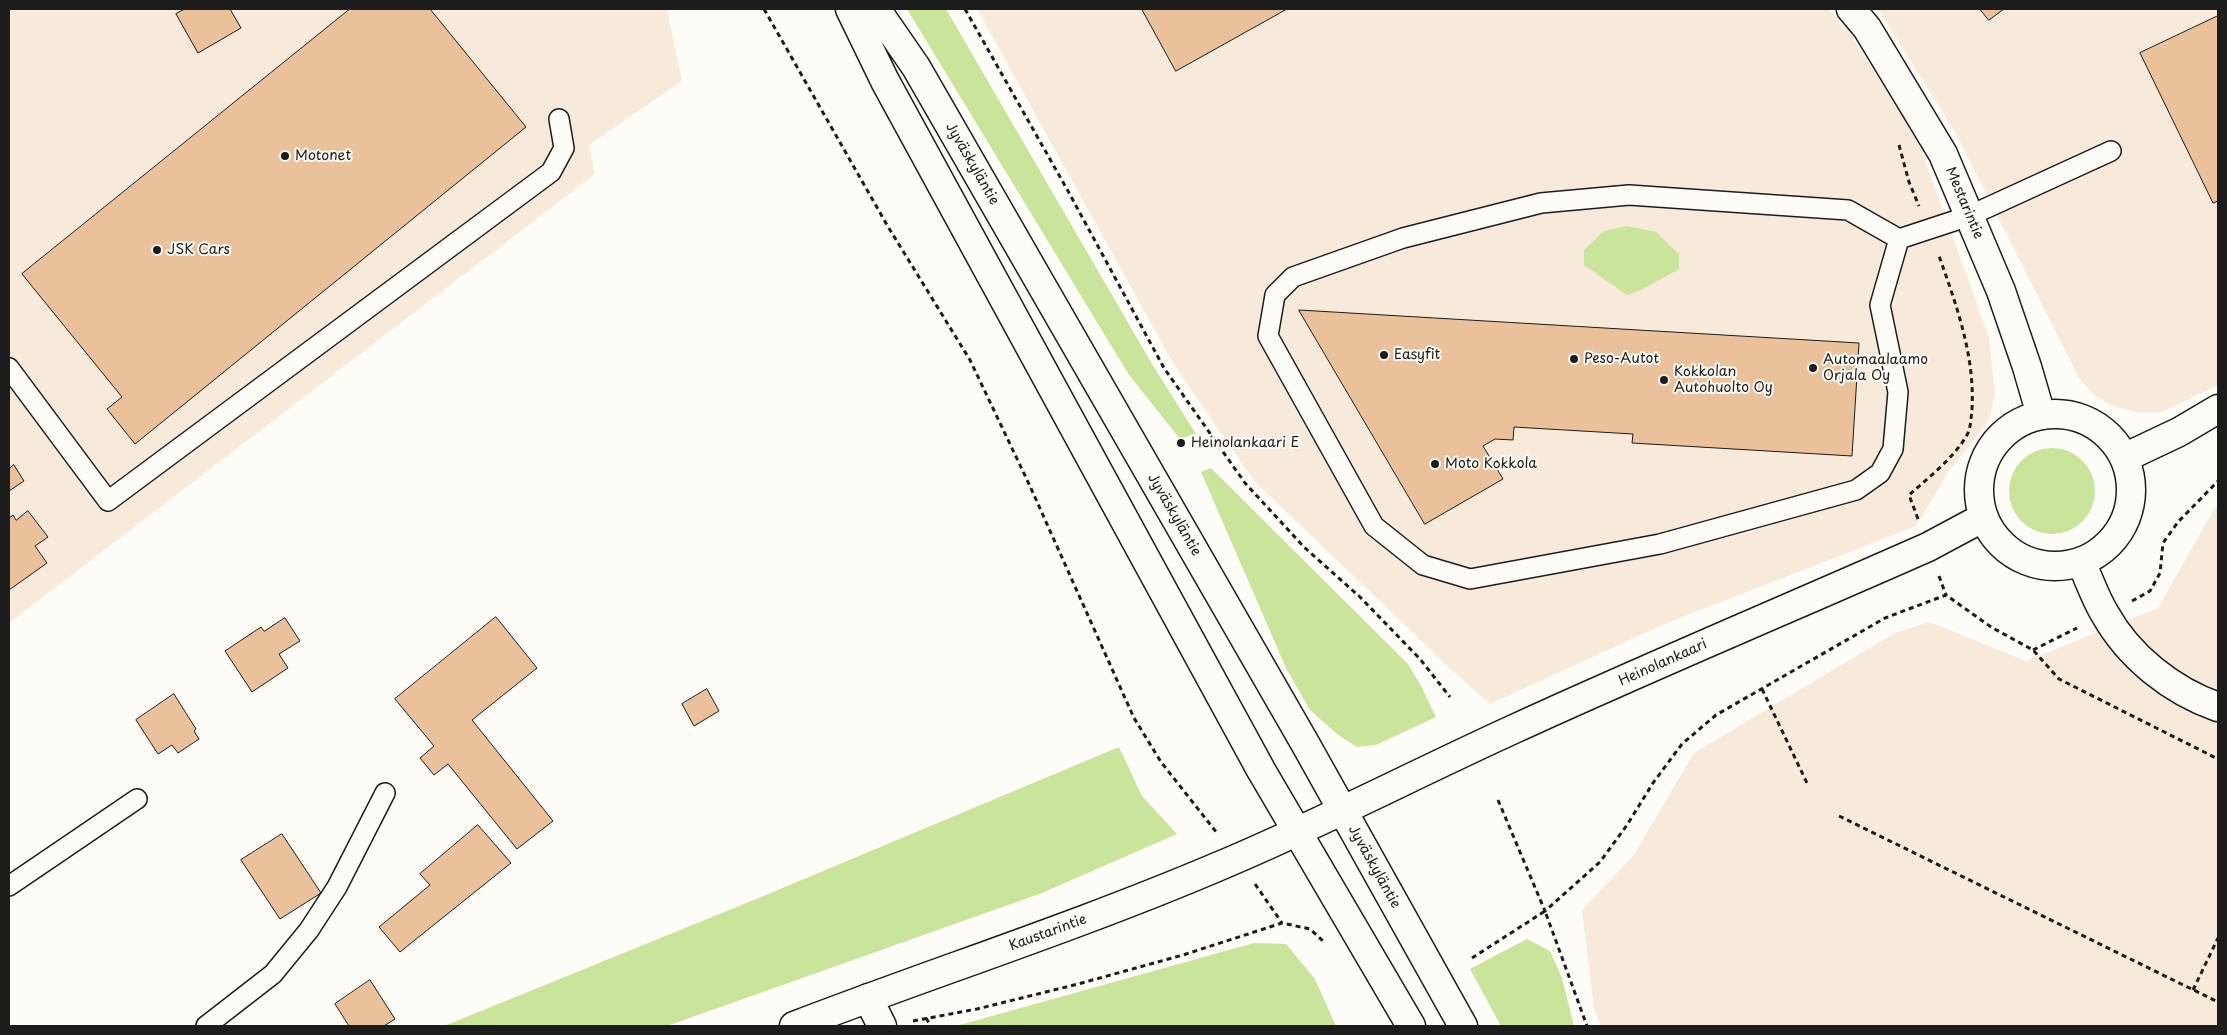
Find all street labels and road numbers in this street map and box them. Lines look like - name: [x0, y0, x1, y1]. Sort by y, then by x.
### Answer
- street label: Jyväskyläntie: [942, 120, 1002, 208]
- street label: Mestarintie: [1941, 164, 1987, 242]
- street label: Jyväskyläntie: [1144, 471, 1204, 559]
- street label: Heinolankaari: [1616, 636, 1710, 690]
- street label: Jyväskyläntie: [1344, 823, 1404, 911]
- street label: Kaustarintie: [1007, 911, 1089, 955]

